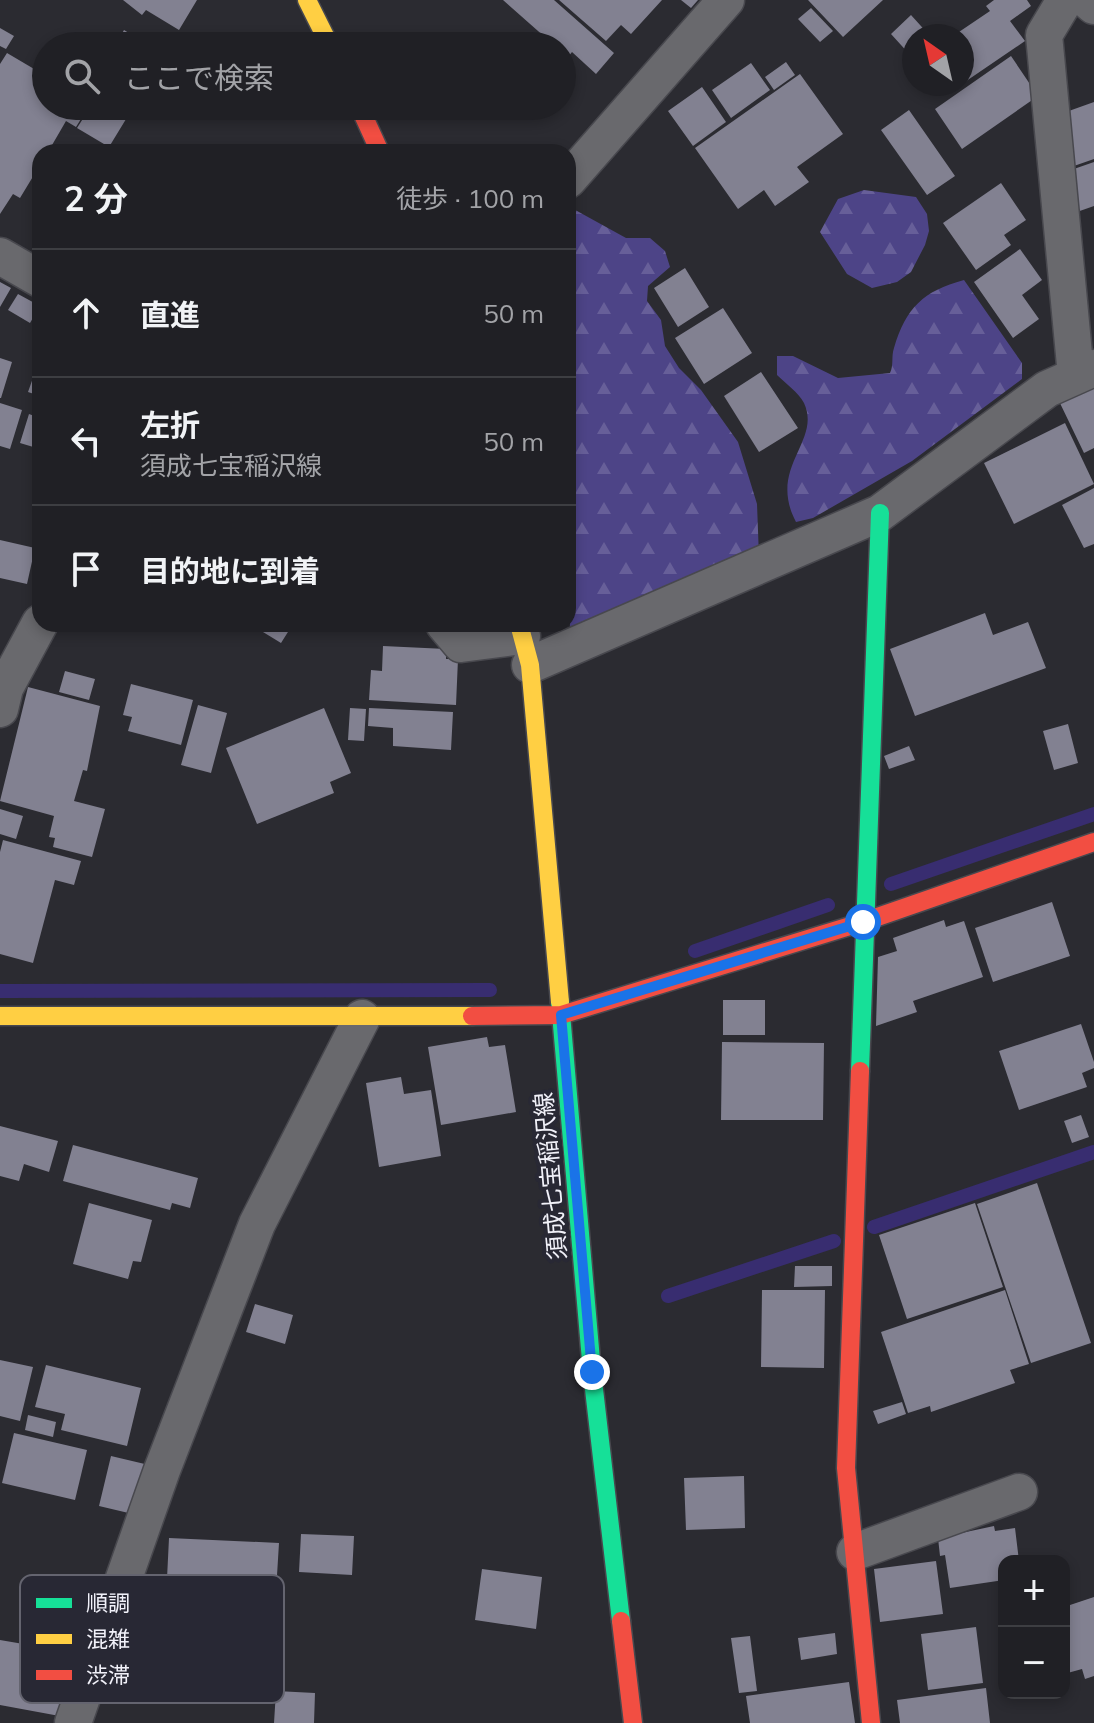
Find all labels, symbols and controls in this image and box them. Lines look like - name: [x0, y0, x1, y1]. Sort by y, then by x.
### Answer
- north arrow: [902, 24, 974, 96]
- search box: [32, 32, 576, 120]
- icon: search: [60, 54, 104, 98]
- text: ここで検索: [124, 59, 274, 97]
- text: 2 分: [64, 177, 128, 220]
- text: 徒歩 · 100 m: [396, 182, 544, 215]
- icon: ahead: [64, 291, 108, 335]
- text: 直進: [140, 296, 200, 334]
- text: 50 m: [483, 297, 544, 330]
- text: 左折: [140, 406, 200, 444]
- icon: left: [64, 419, 108, 463]
- text: 50 m: [483, 425, 544, 458]
- text: 須成七宝稲沢線: [140, 449, 322, 482]
- icon: arrive: [64, 547, 108, 591]
- text: 目的地に到着: [140, 552, 320, 590]
- route start: [845, 904, 881, 940]
- street label: 須成七宝稲沢線: [528, 1091, 572, 1261]
- route end: [574, 1354, 610, 1390]
- map controls: [998, 1555, 1070, 1699]
- button: +: [998, 1555, 1070, 1627]
- legend: [20, 1575, 284, 1703]
- text: 順調: [86, 1589, 130, 1617]
- text: 混雑: [86, 1625, 130, 1653]
- button: −: [998, 1627, 1070, 1699]
- text: 渋滞: [86, 1661, 130, 1689]

